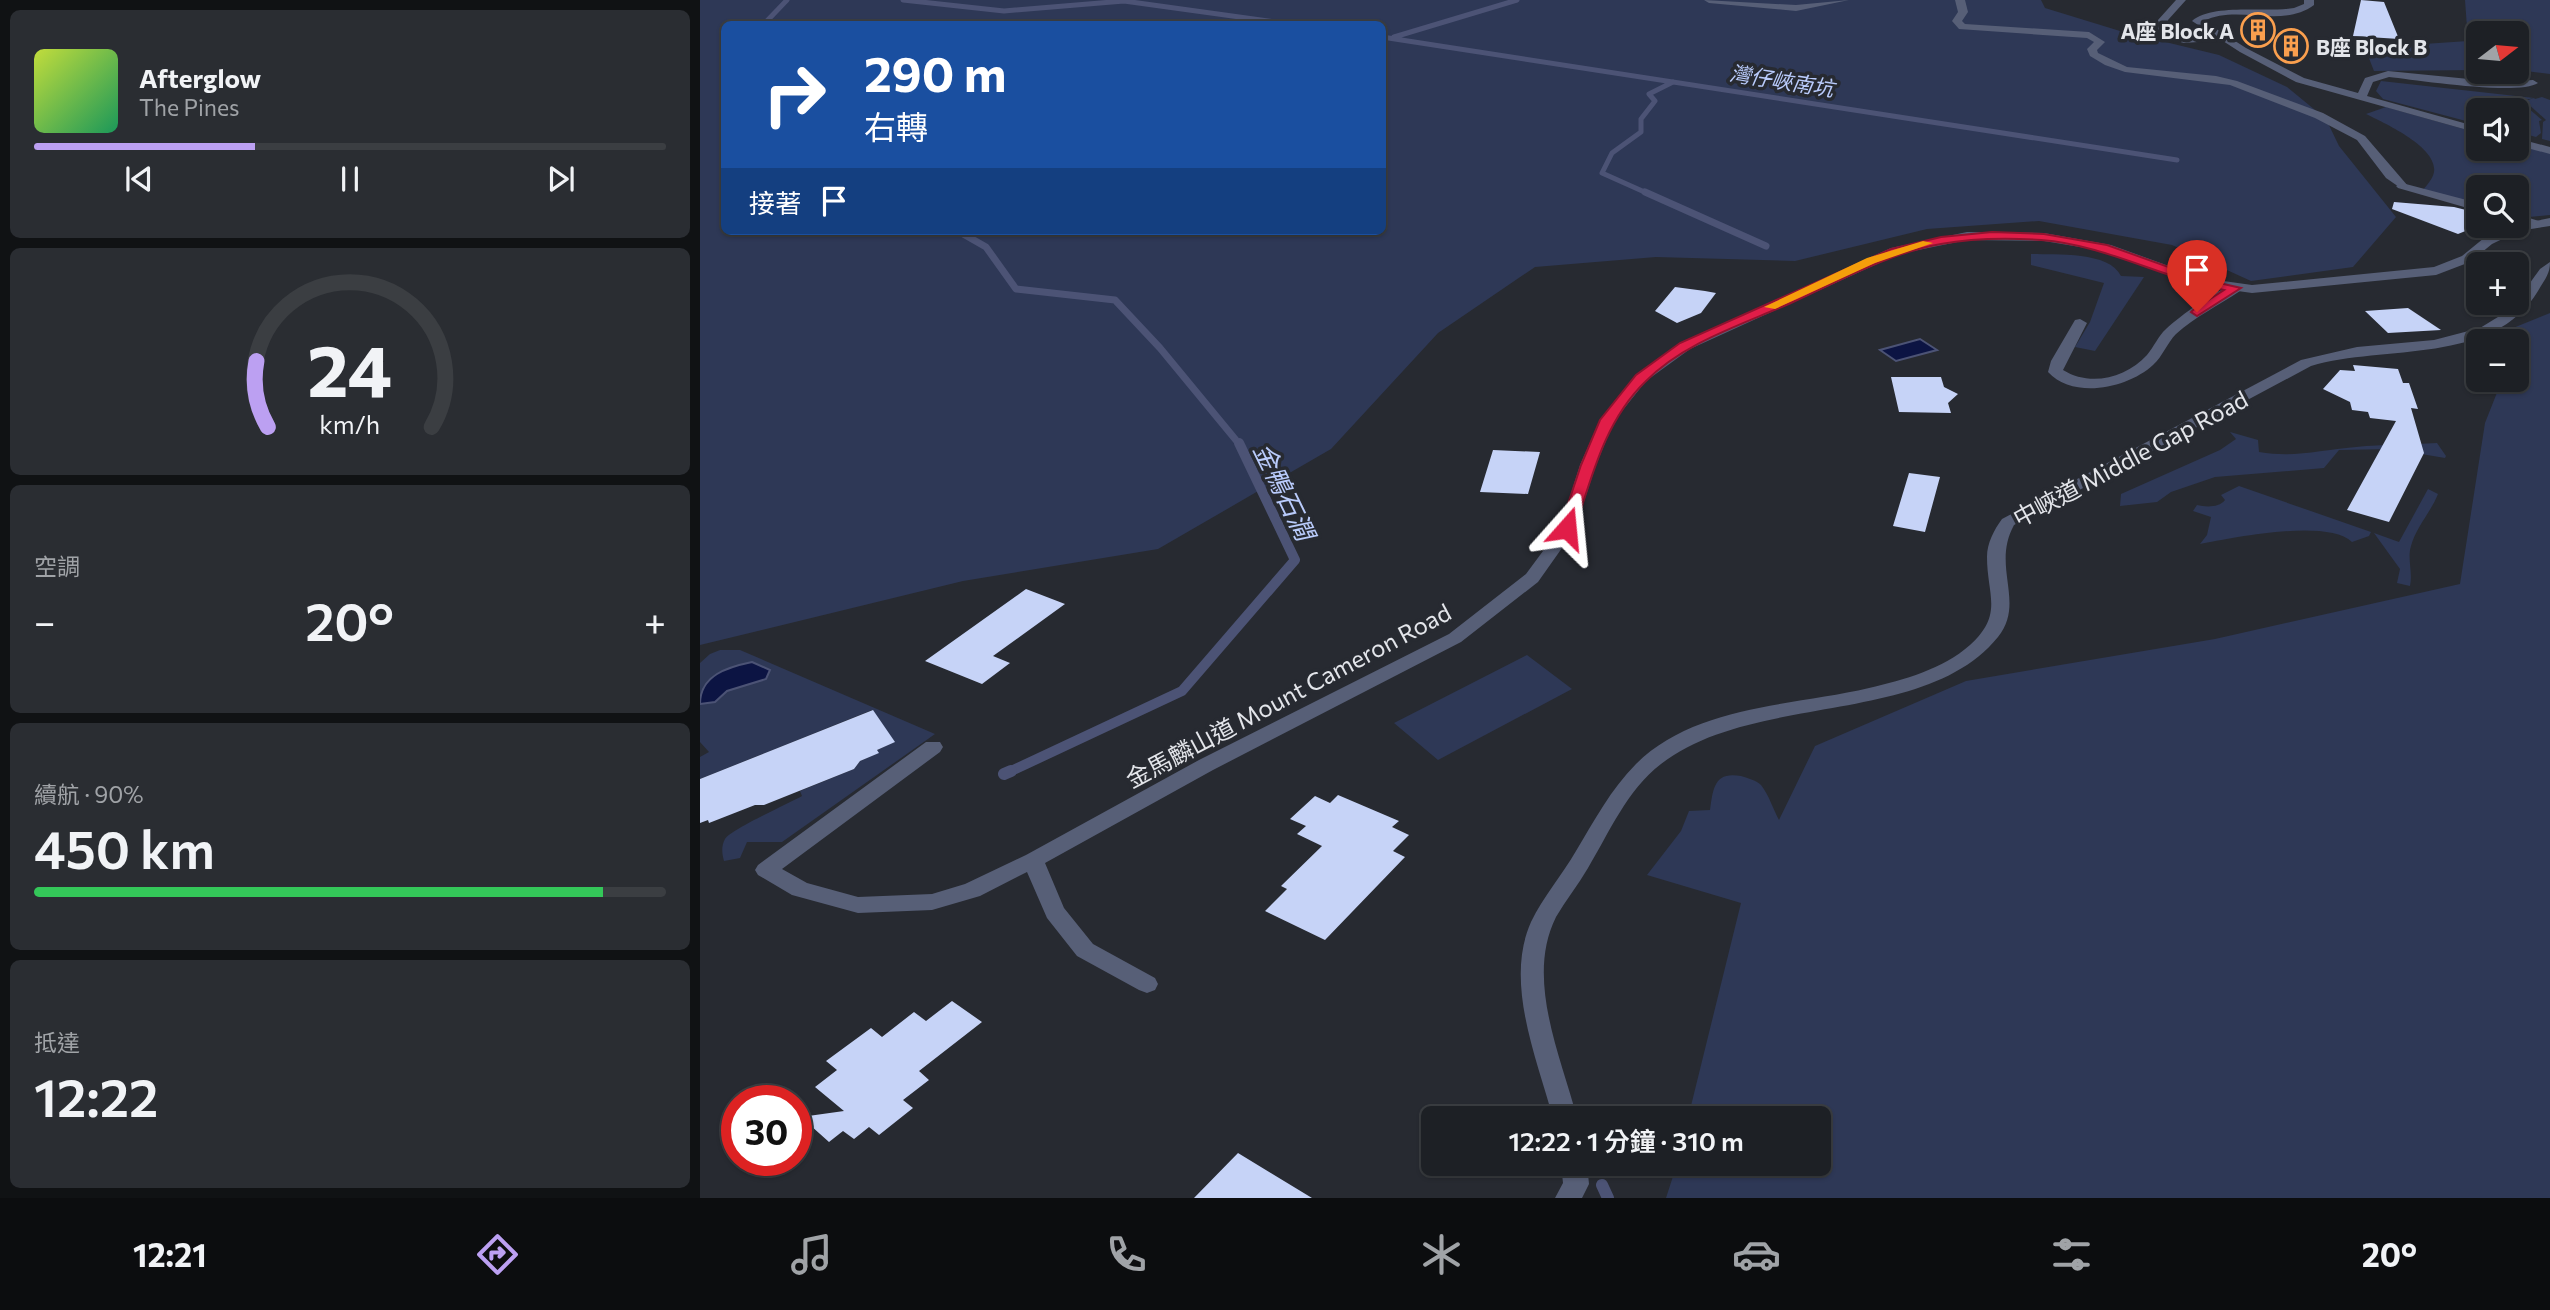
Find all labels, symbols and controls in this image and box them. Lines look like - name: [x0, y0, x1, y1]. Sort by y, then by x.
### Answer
- building icon: A座 Block A: [2239, 11, 2277, 49]
- place label: A座 Block A: [2120, 18, 2234, 43]
- north arrow: [2466, 21, 2529, 84]
- map controls: [2466, 21, 2529, 392]
- building icon: B座 Block B: [2272, 27, 2310, 65]
- place label: B座 Block B: [2316, 34, 2427, 59]
- text: 290 m: [864, 42, 1006, 102]
- icon: right: [749, 49, 840, 140]
- water label: 灣仔峽南坑: [1728, 59, 1839, 101]
- text: Afterglow: [139, 62, 261, 93]
- text: The Pines: [139, 93, 240, 121]
- button: sound: [2466, 98, 2529, 161]
- text: 右轉: [864, 106, 928, 146]
- icon: previous: [120, 160, 158, 198]
- icon: pause: [331, 160, 369, 198]
- icon: next: [542, 160, 580, 198]
- button: search: [2466, 175, 2529, 238]
- icon: arrive: [815, 182, 853, 220]
- text: 接著: [749, 187, 801, 218]
- pin: [2167, 240, 2227, 312]
- icon: arrive: [2178, 251, 2216, 289]
- button: +: [2466, 252, 2529, 315]
- text: 24: [307, 324, 393, 413]
- button: −: [2466, 329, 2529, 392]
- street label: 中峽道 Middle Gap Road: [2008, 384, 2252, 532]
- text: km/h: [320, 409, 380, 439]
- water label: 金鴨石澗: [1248, 437, 1323, 548]
- position arrow: [1530, 491, 1604, 565]
- text: 空調: [34, 552, 80, 580]
- text: 20°: [305, 588, 394, 652]
- text: −: [34, 597, 56, 644]
- text: +: [644, 597, 666, 644]
- street label: 金馬麟山道 Mount Cameron Road: [1121, 597, 1455, 793]
- text: 續航 · 90%: [34, 780, 143, 808]
- text: 450 km: [34, 816, 215, 880]
- text: 抵達: [34, 1028, 80, 1056]
- text: 12:22: [34, 1064, 158, 1128]
- speed limit sign: 30: [721, 1085, 812, 1176]
- text: 12:22 · 1 分鐘 · 310 m: [1508, 1125, 1744, 1156]
- icon: directions: [473, 1230, 522, 1279]
- icon: music: [787, 1230, 836, 1279]
- icon: phone: [1102, 1230, 1151, 1279]
- icon: climate: [1417, 1230, 1466, 1279]
- icon: car: [1732, 1230, 1781, 1279]
- icon: filters: [2047, 1230, 2096, 1279]
- text: 12:21: [133, 1234, 207, 1274]
- text: 20°: [2362, 1234, 2417, 1274]

